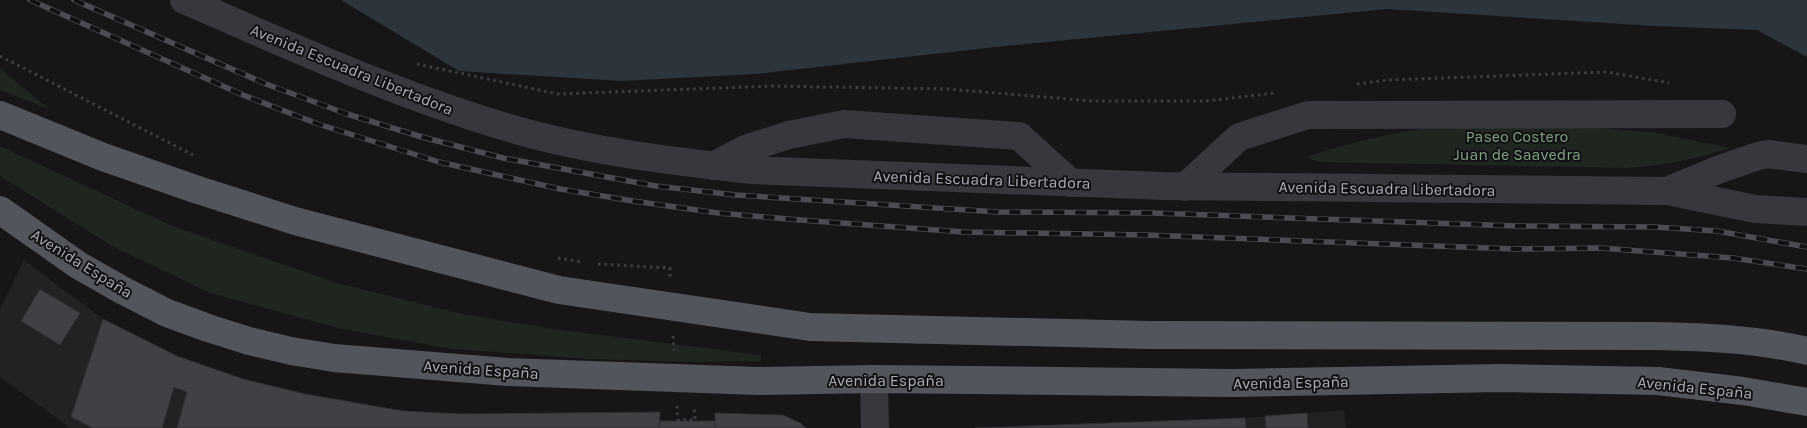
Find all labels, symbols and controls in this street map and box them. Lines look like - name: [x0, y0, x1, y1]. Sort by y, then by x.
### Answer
- street label: Avenida Escuadra Libertadora: [248, 20, 456, 119]
- park label: Paseo Costero Juan de Saavedra: [1453, 127, 1581, 164]
- street label: Avenida Escuadra Libertadora: [873, 166, 1091, 193]
- street label: Avenida Escuadra Libertadora: [1278, 177, 1496, 200]
- street label: Avenida España: [28, 225, 136, 302]
- street label: Avenida España: [423, 356, 539, 383]
- street label: Avenida España: [828, 371, 944, 390]
- street label: Avenida España: [1233, 372, 1349, 393]
- street label: Avenida España: [1636, 372, 1753, 403]

